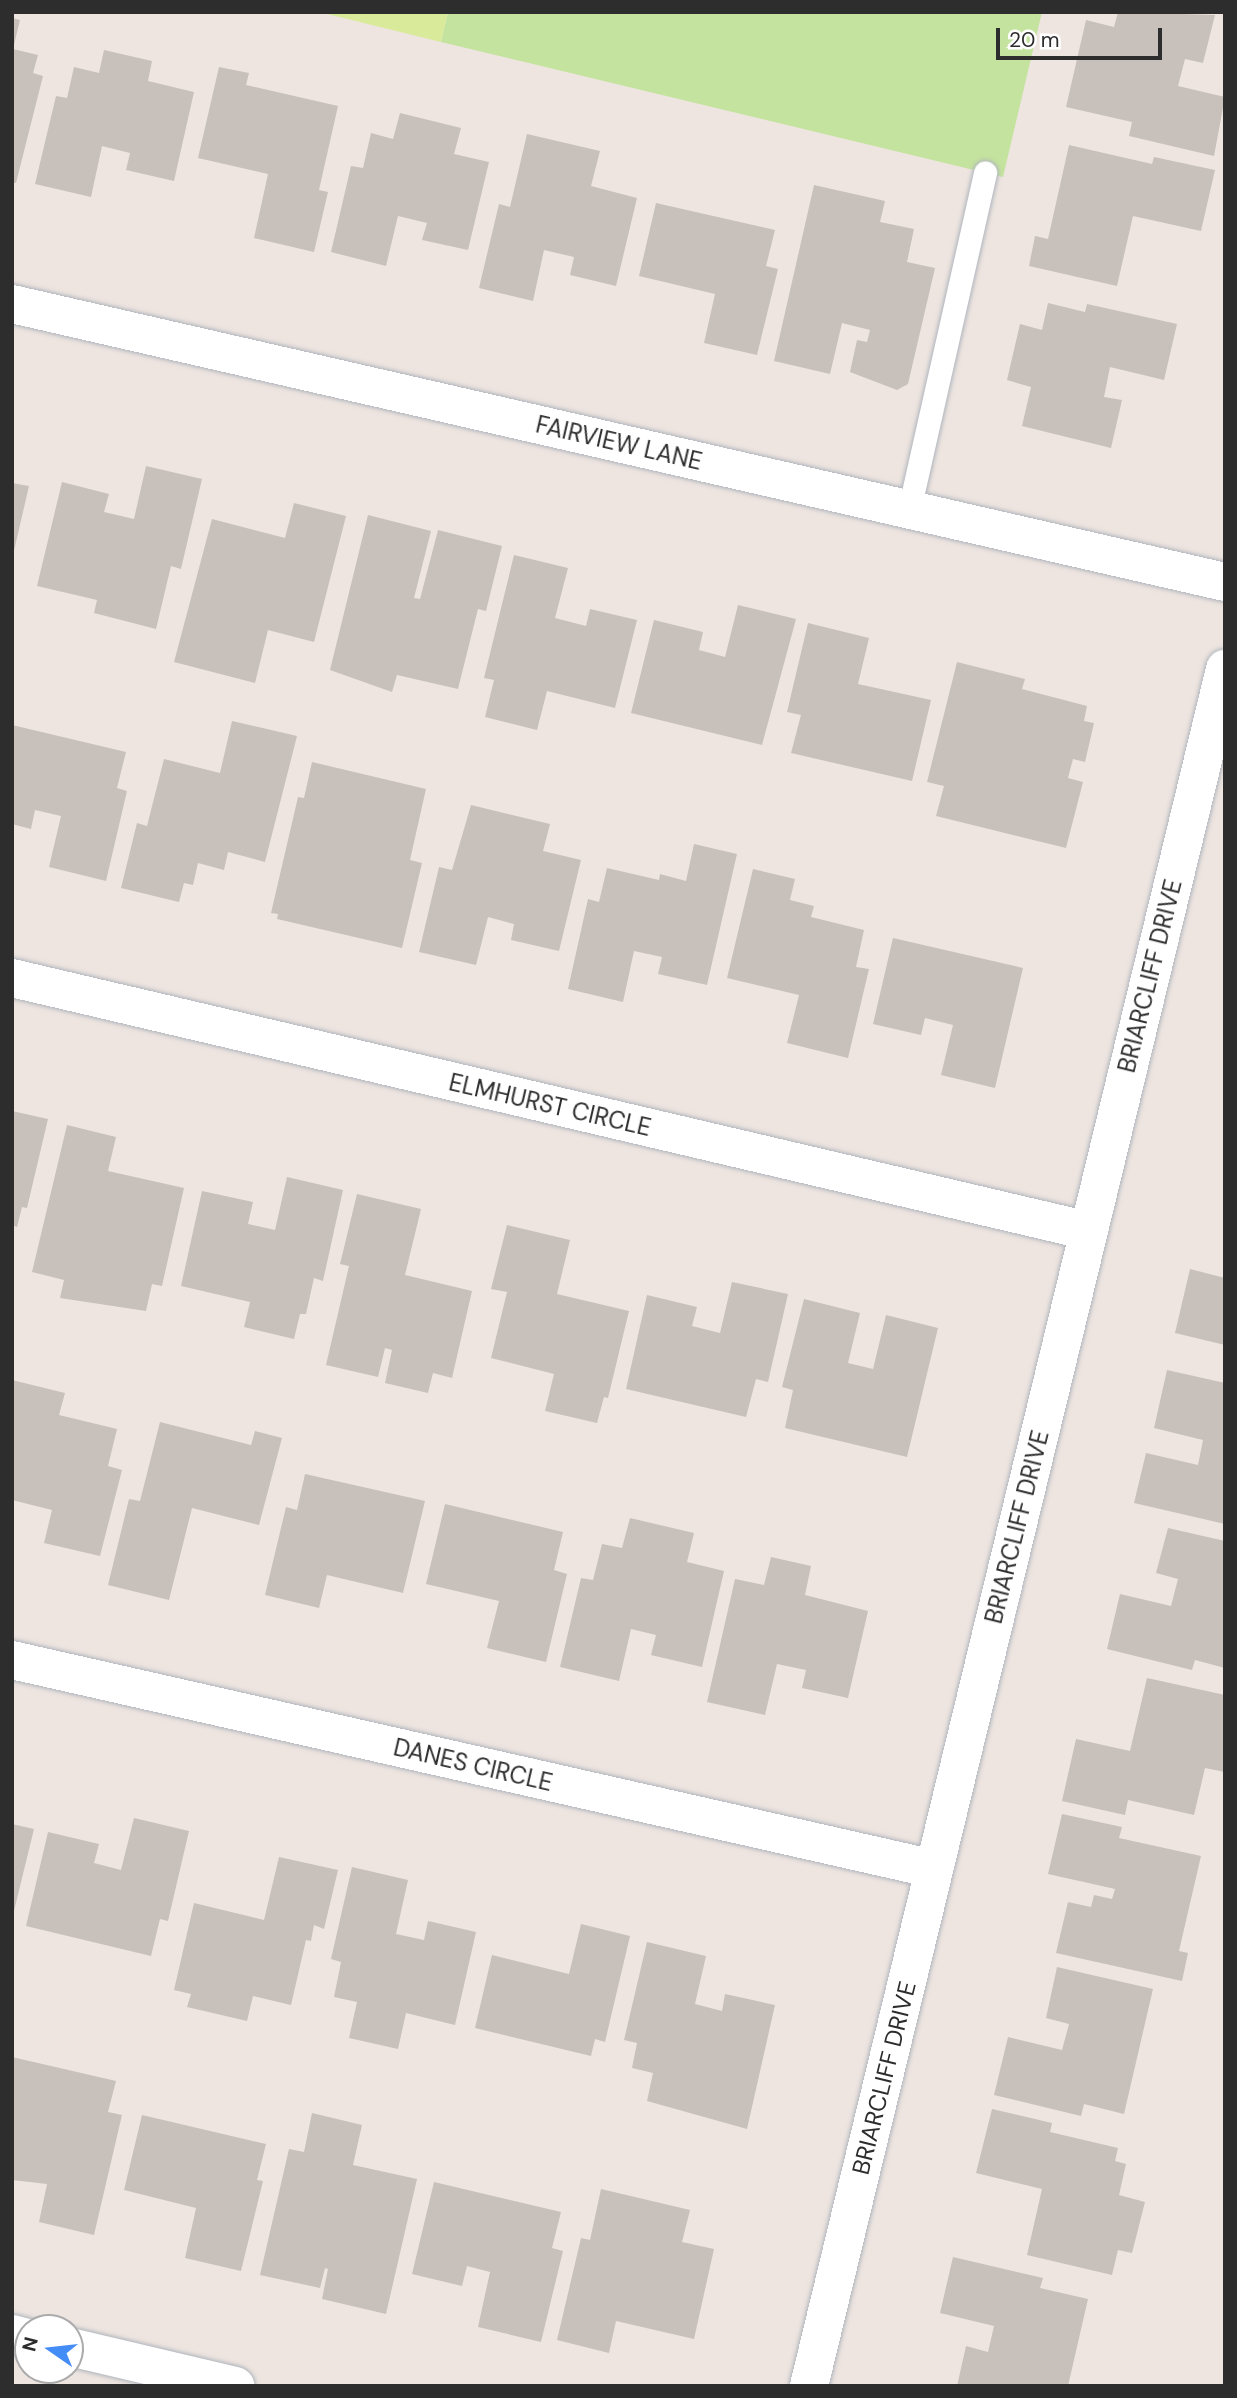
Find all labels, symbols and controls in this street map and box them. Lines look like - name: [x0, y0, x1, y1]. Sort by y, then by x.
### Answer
- scale bar: [999, 14, 1165, 58]
- text: 20 m: [1009, 26, 1060, 54]
- street label: FAIRVIEW LANE: [533, 410, 705, 476]
- street label: BRIARCLIFF DRIVE: [1112, 876, 1188, 1076]
- street label: ELMHURST CIRCLE: [446, 1068, 654, 1142]
- street label: BRIARCLIFF DRIVE: [979, 1427, 1055, 1627]
- street label: DANES CIRCLE: [391, 1733, 555, 1797]
- street label: BRIARCLIFF DRIVE: [846, 1978, 922, 2178]
- north arrow: [14, 2314, 84, 2384]
- text: N: [16, 2335, 44, 2354]

